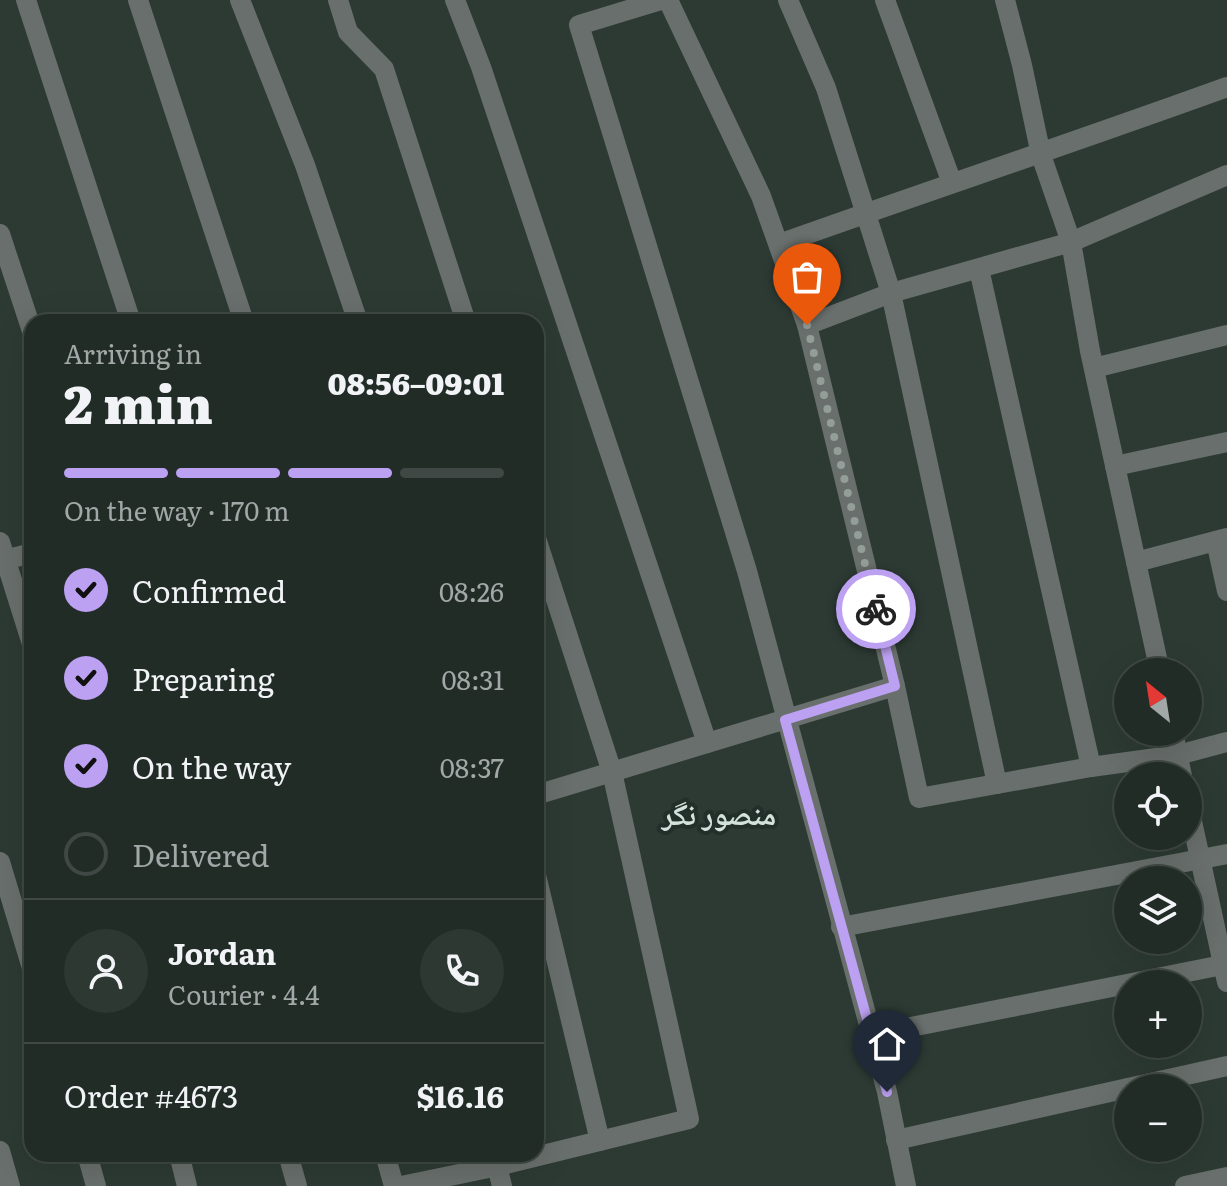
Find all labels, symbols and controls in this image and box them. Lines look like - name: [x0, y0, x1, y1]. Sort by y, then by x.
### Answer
- pin: [773, 243, 841, 325]
- icon: bag: [785, 255, 829, 299]
- text: Arriving in: [64, 333, 202, 372]
- text: 08:56–09:01: [328, 360, 504, 404]
- text: 2 min: [64, 363, 213, 440]
- text: On the way · 170 m: [64, 490, 290, 529]
- icon: check: [64, 568, 108, 612]
- text: Confirmed: [132, 568, 286, 612]
- courier: [836, 569, 916, 649]
- text: 08:26: [439, 571, 504, 610]
- icon: bike: [854, 587, 898, 631]
- icon: check: [64, 656, 108, 700]
- text: Preparing: [132, 656, 274, 700]
- north arrow: [1114, 658, 1202, 746]
- map controls: [1114, 658, 1202, 1162]
- text: 08:31: [442, 659, 504, 698]
- icon: check: [64, 744, 108, 788]
- text: On the way: [132, 744, 291, 788]
- text: 08:37: [440, 747, 504, 786]
- button: locate: [1114, 762, 1202, 850]
- district label: منصور نگر: [660, 790, 776, 834]
- text: Delivered: [132, 832, 269, 876]
- button: layers: [1114, 866, 1202, 954]
- button: person: [64, 929, 148, 1013]
- button: phone: [420, 929, 504, 1013]
- text: Jordan: [168, 930, 276, 974]
- button: +: [1114, 970, 1202, 1058]
- text: Courier · 4.4: [168, 974, 320, 1013]
- pin: [853, 1010, 921, 1092]
- icon: home: [865, 1022, 909, 1066]
- text: Order #4673: [64, 1073, 238, 1117]
- text: $16.16: [416, 1073, 504, 1117]
- button: −: [1114, 1074, 1202, 1162]

